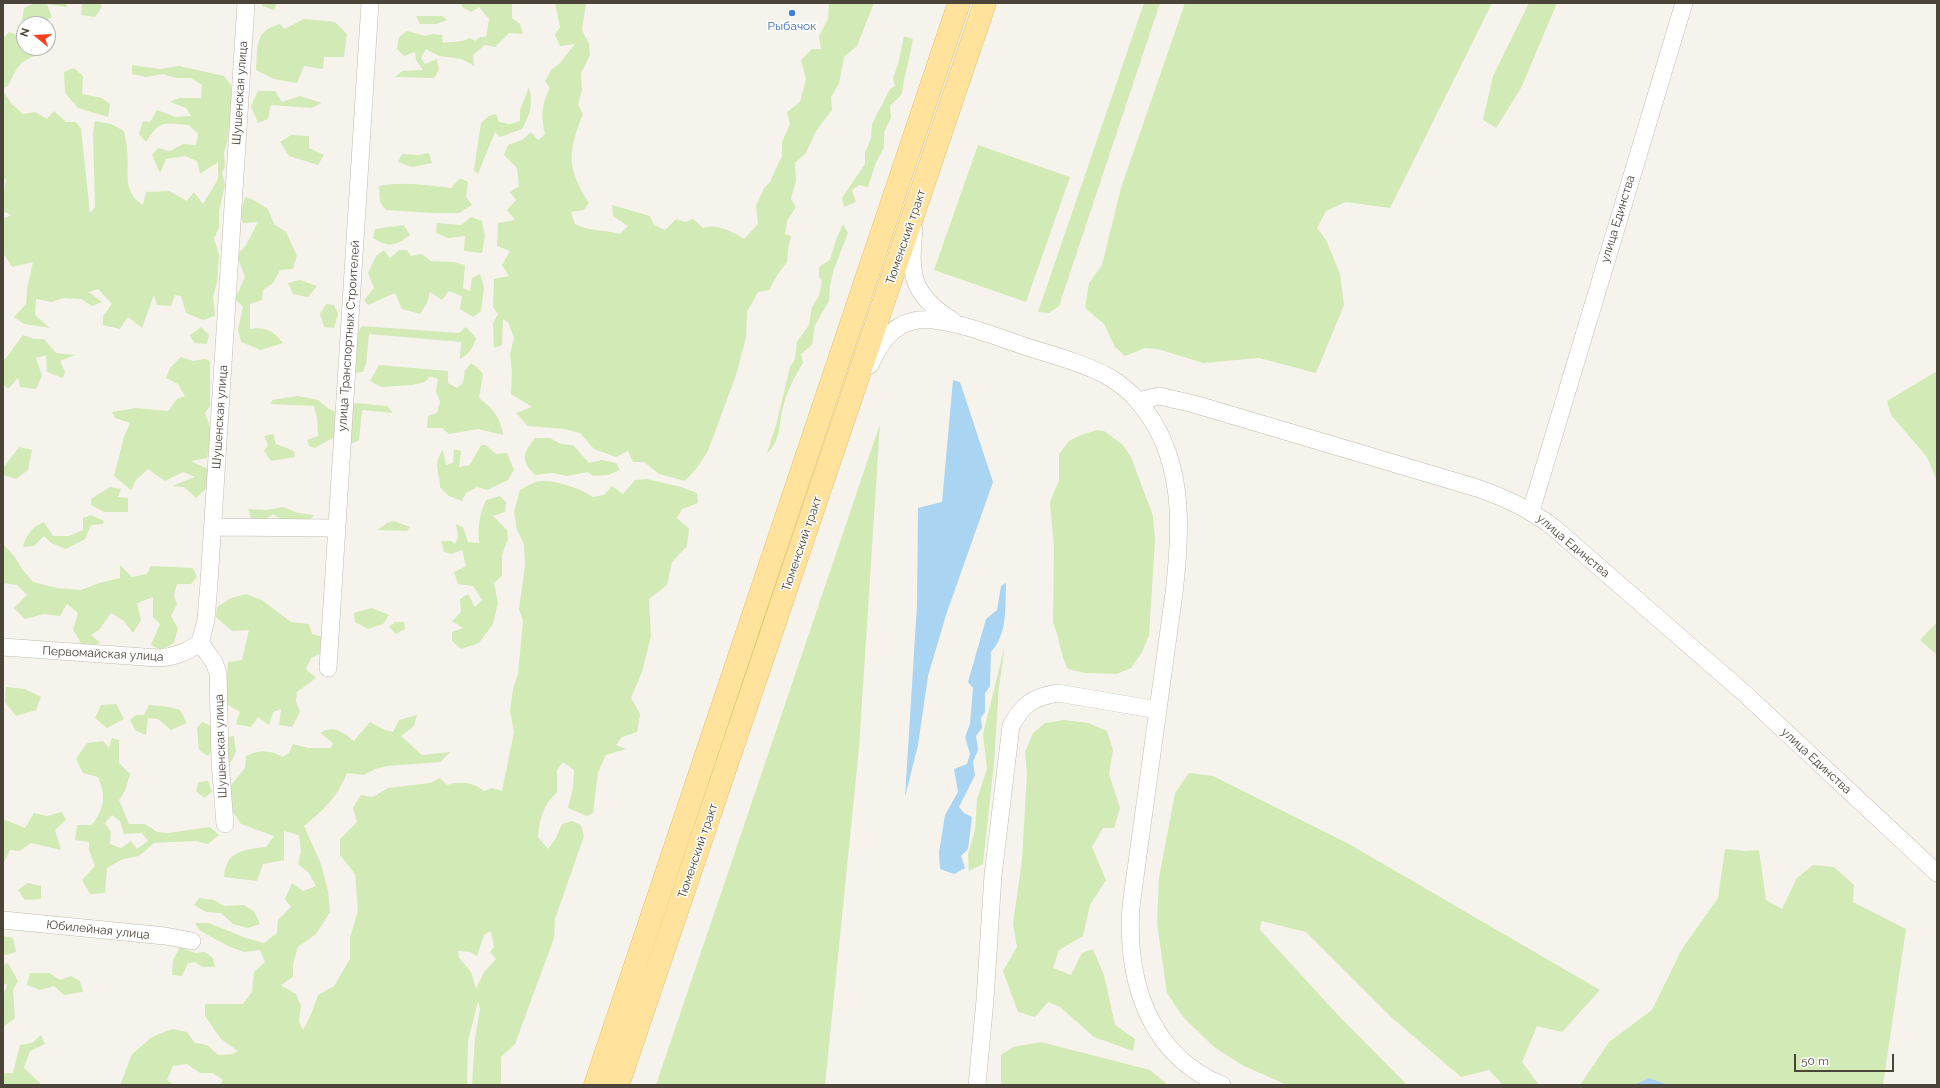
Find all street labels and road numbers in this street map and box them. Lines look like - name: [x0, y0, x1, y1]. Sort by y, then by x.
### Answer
- street label: Шушенская улица: [229, 41, 251, 145]
- street label: улица Единства: [1598, 174, 1638, 264]
- street label: Тюменский тракт: [883, 187, 929, 287]
- street label: улица Транспортных Строителей: [335, 240, 363, 432]
- street label: Шушенская улица: [209, 365, 231, 469]
- street label: Тюменский тракт: [779, 494, 825, 594]
- street label: улица Единства: [1534, 511, 1612, 581]
- street label: Первомайская улица: [42, 644, 164, 664]
- street label: Шушенская улица: [212, 694, 230, 798]
- street label: улица Единства: [1778, 725, 1854, 797]
- street label: Тюменский тракт: [675, 801, 721, 901]
- street label: Юбилейная улица: [46, 917, 150, 943]

